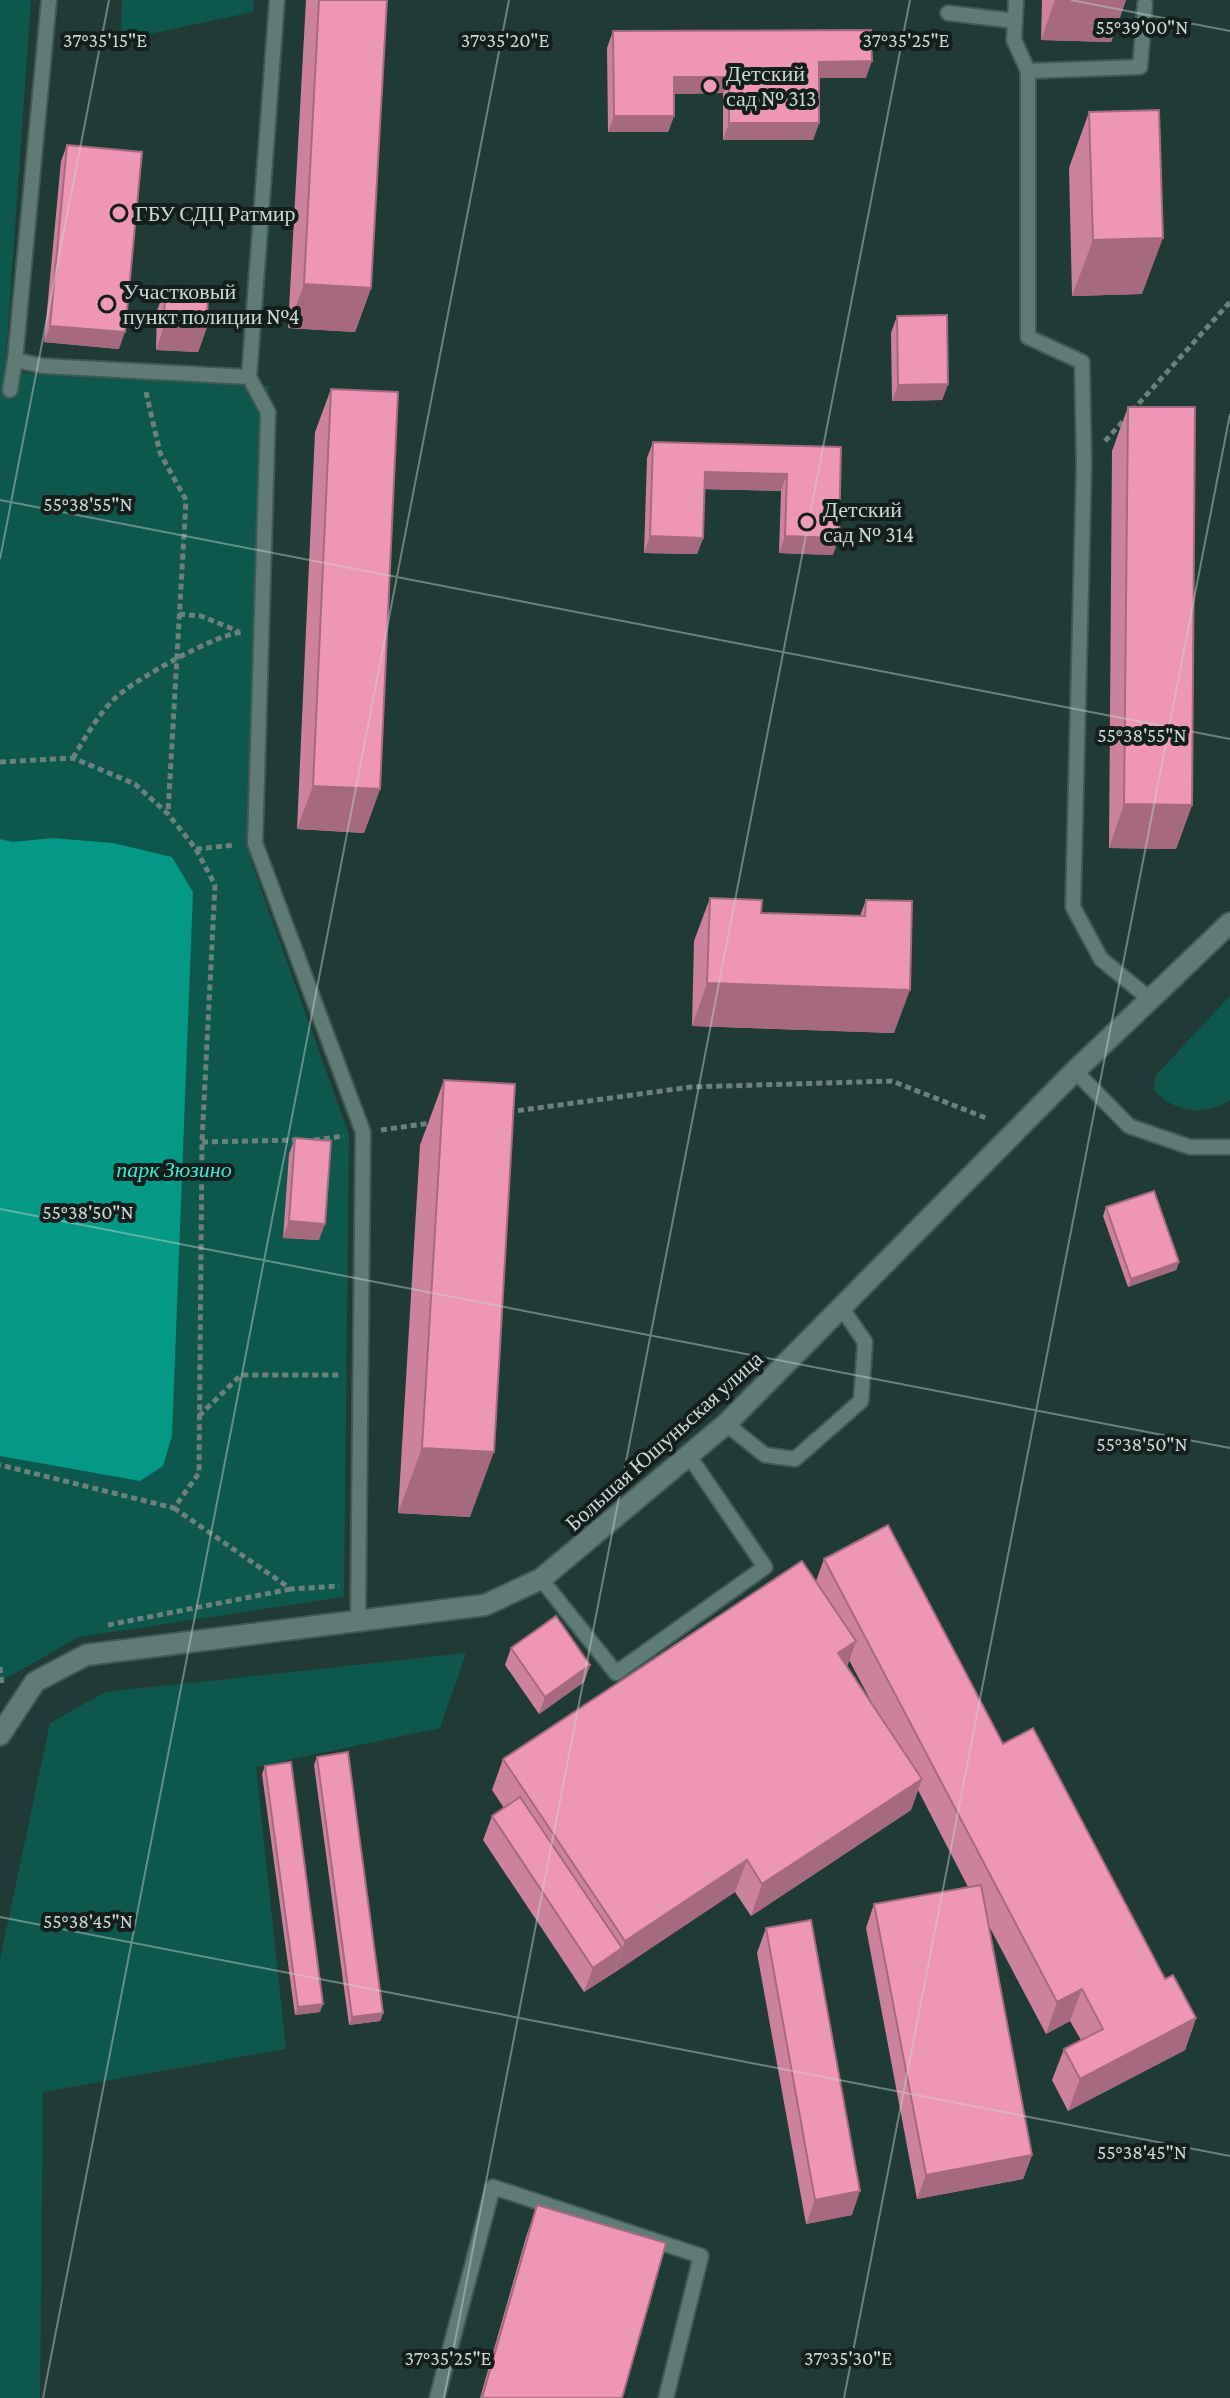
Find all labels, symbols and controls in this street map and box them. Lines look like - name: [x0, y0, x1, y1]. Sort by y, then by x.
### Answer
- text: 55°39'00"N: [1096, 16, 1188, 38]
- text: 37°35'15"E: [63, 29, 147, 51]
- text: 37°35'20"E: [461, 29, 549, 51]
- text: 37°35'25"E: [863, 29, 950, 51]
- place label: Детский сад № 313: [726, 61, 817, 111]
- marker: Детский сад № 313: [701, 77, 719, 95]
- place label: ГБУ СДЦ Ратмир: [135, 201, 296, 226]
- marker: ГБУ СДЦ Ратмир: [110, 204, 128, 222]
- place label: Участковый пункт полиции №4: [123, 279, 300, 329]
- marker: Участковый пункт полиции №4: [98, 295, 116, 313]
- text: 55°38'55"N: [43, 493, 133, 515]
- place label: Детский сад № 314: [823, 497, 914, 547]
- marker: Детский сад № 314: [798, 513, 816, 531]
- text: 55°38'55"N: [1097, 724, 1187, 746]
- park label: парк Зюзино: [116, 1157, 232, 1182]
- text: 55°38'50"N: [42, 1201, 134, 1223]
- street label: Большая Юшуньская улица: [560, 1346, 768, 1536]
- text: 55°38'50"N: [1096, 1433, 1188, 1455]
- text: 55°38'45"N: [43, 1910, 133, 1932]
- text: 55°38'45"N: [1097, 2141, 1187, 2163]
- text: 37°35'25"E: [405, 2347, 492, 2369]
- text: 37°35'30"E: [804, 2347, 892, 2369]

